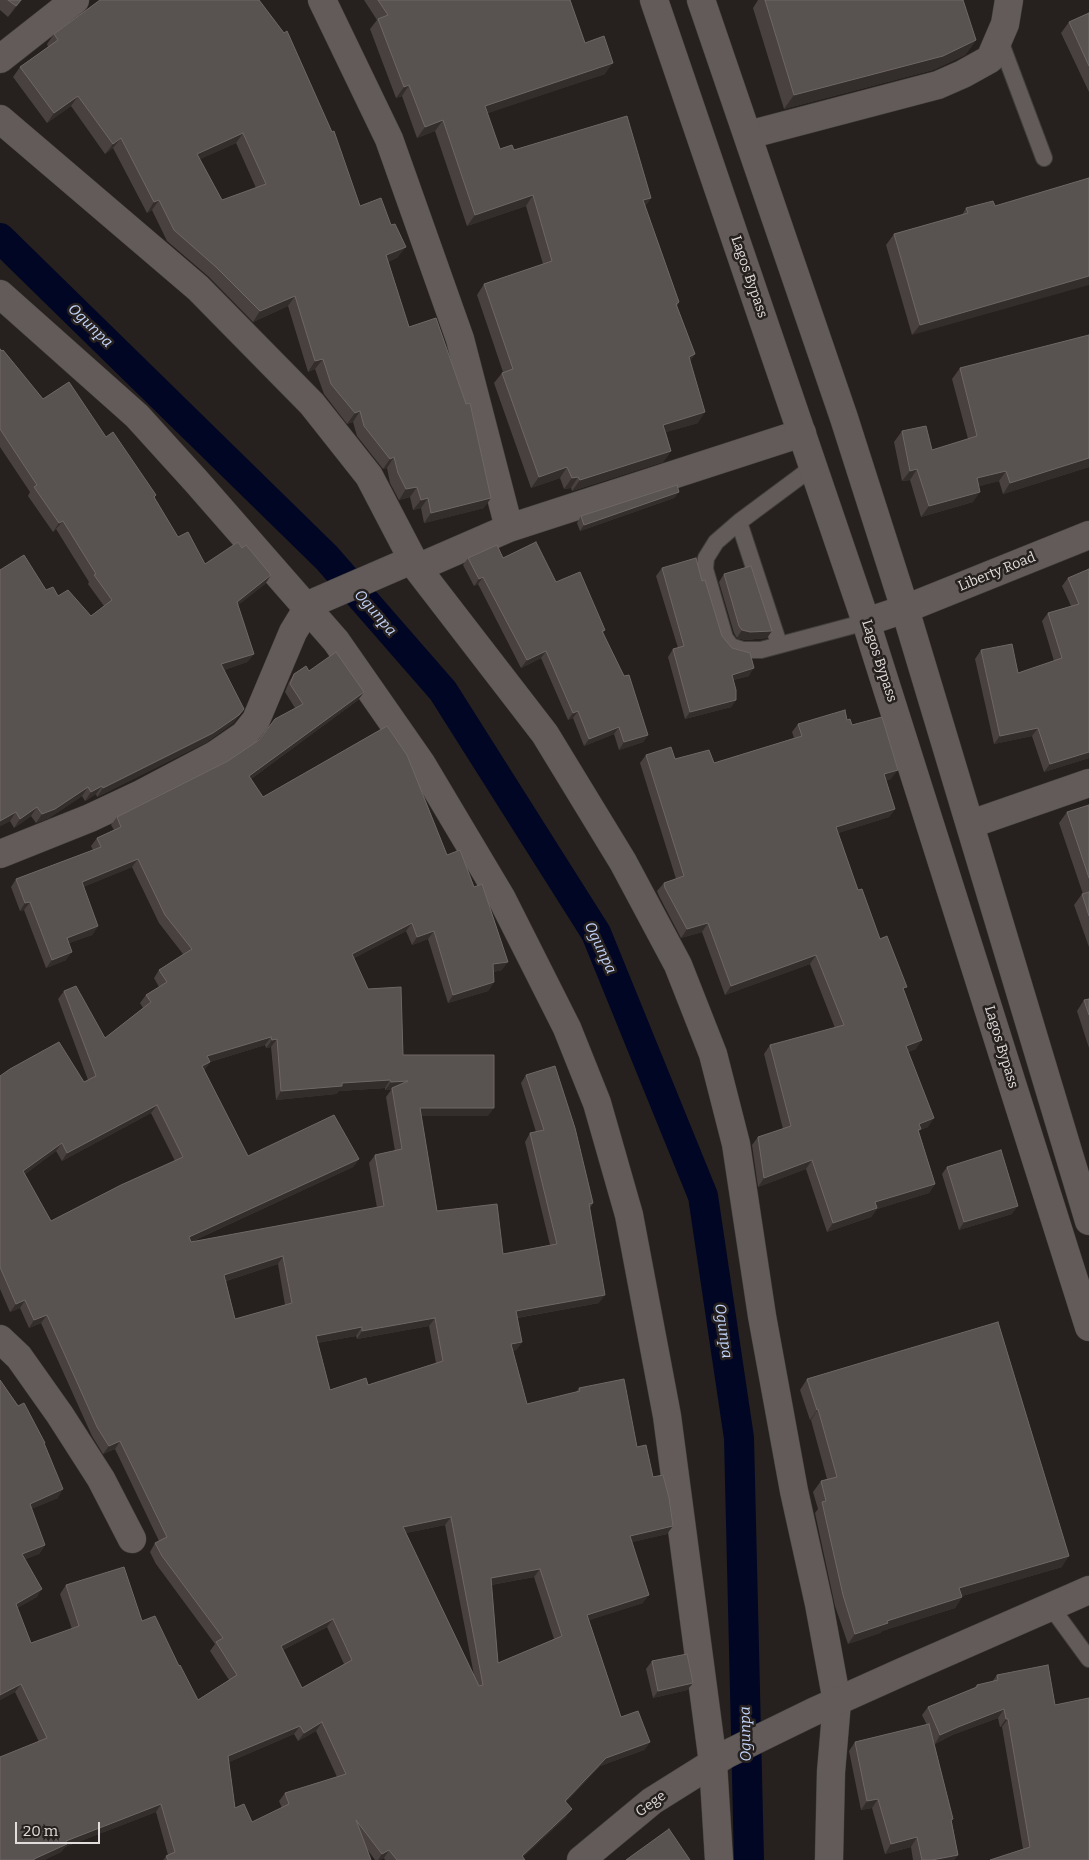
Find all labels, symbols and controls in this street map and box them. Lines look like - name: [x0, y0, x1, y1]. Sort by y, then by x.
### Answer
- street label: Lagos Bypass: [727, 234, 771, 320]
- water label: Ogunpa: [64, 300, 116, 352]
- street label: Liberty Road: [956, 549, 1038, 595]
- water label: Ogunpa: [350, 586, 400, 640]
- street label: Lagos Bypass: [858, 618, 900, 704]
- water label: Ogunpa: [580, 919, 620, 977]
- street label: Lagos Bypass: [980, 1004, 1022, 1090]
- water label: Ogunpa: [710, 1302, 736, 1360]
- water label: Ogunpa: [737, 1706, 755, 1762]
- street label: Gege: [633, 1787, 669, 1821]
- scale bar: [18, 1812, 102, 1844]
- text: 20 m: [23, 1822, 58, 1840]

